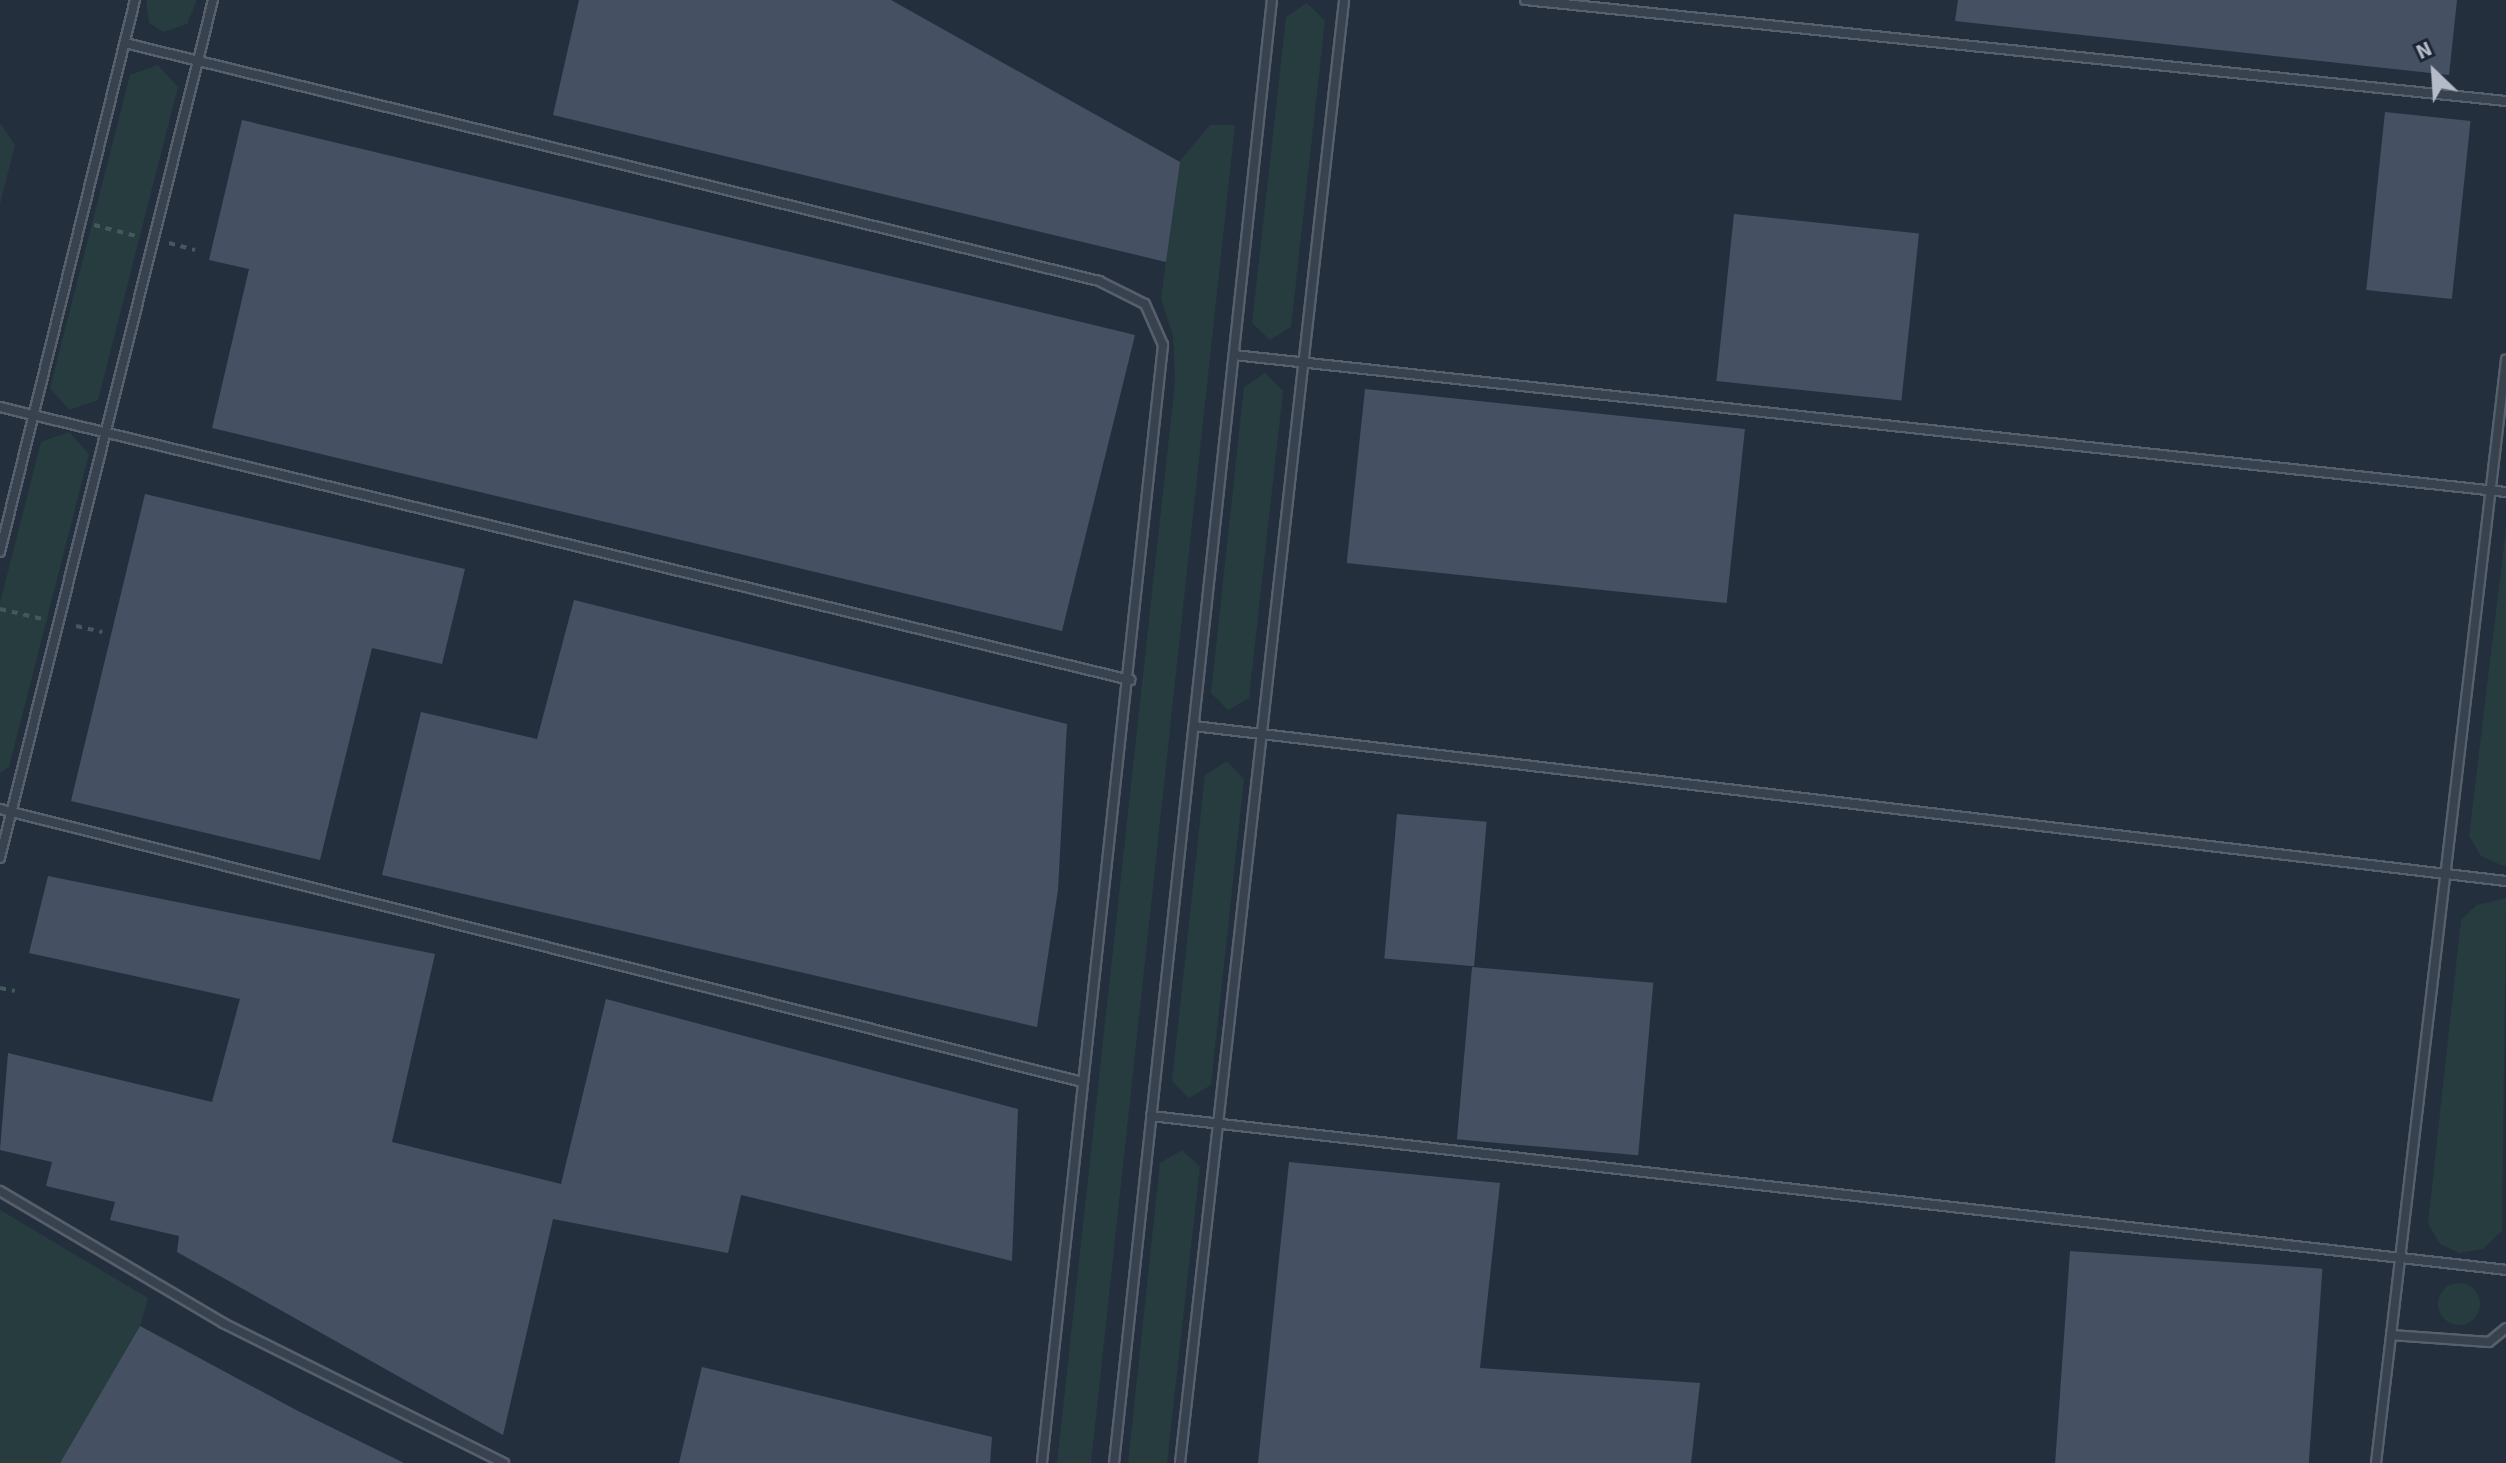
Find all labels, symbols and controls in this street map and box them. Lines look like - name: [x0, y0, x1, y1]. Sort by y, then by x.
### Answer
- north arrow: [2394, 32, 2474, 112]
- text: N: [2410, 33, 2437, 68]

